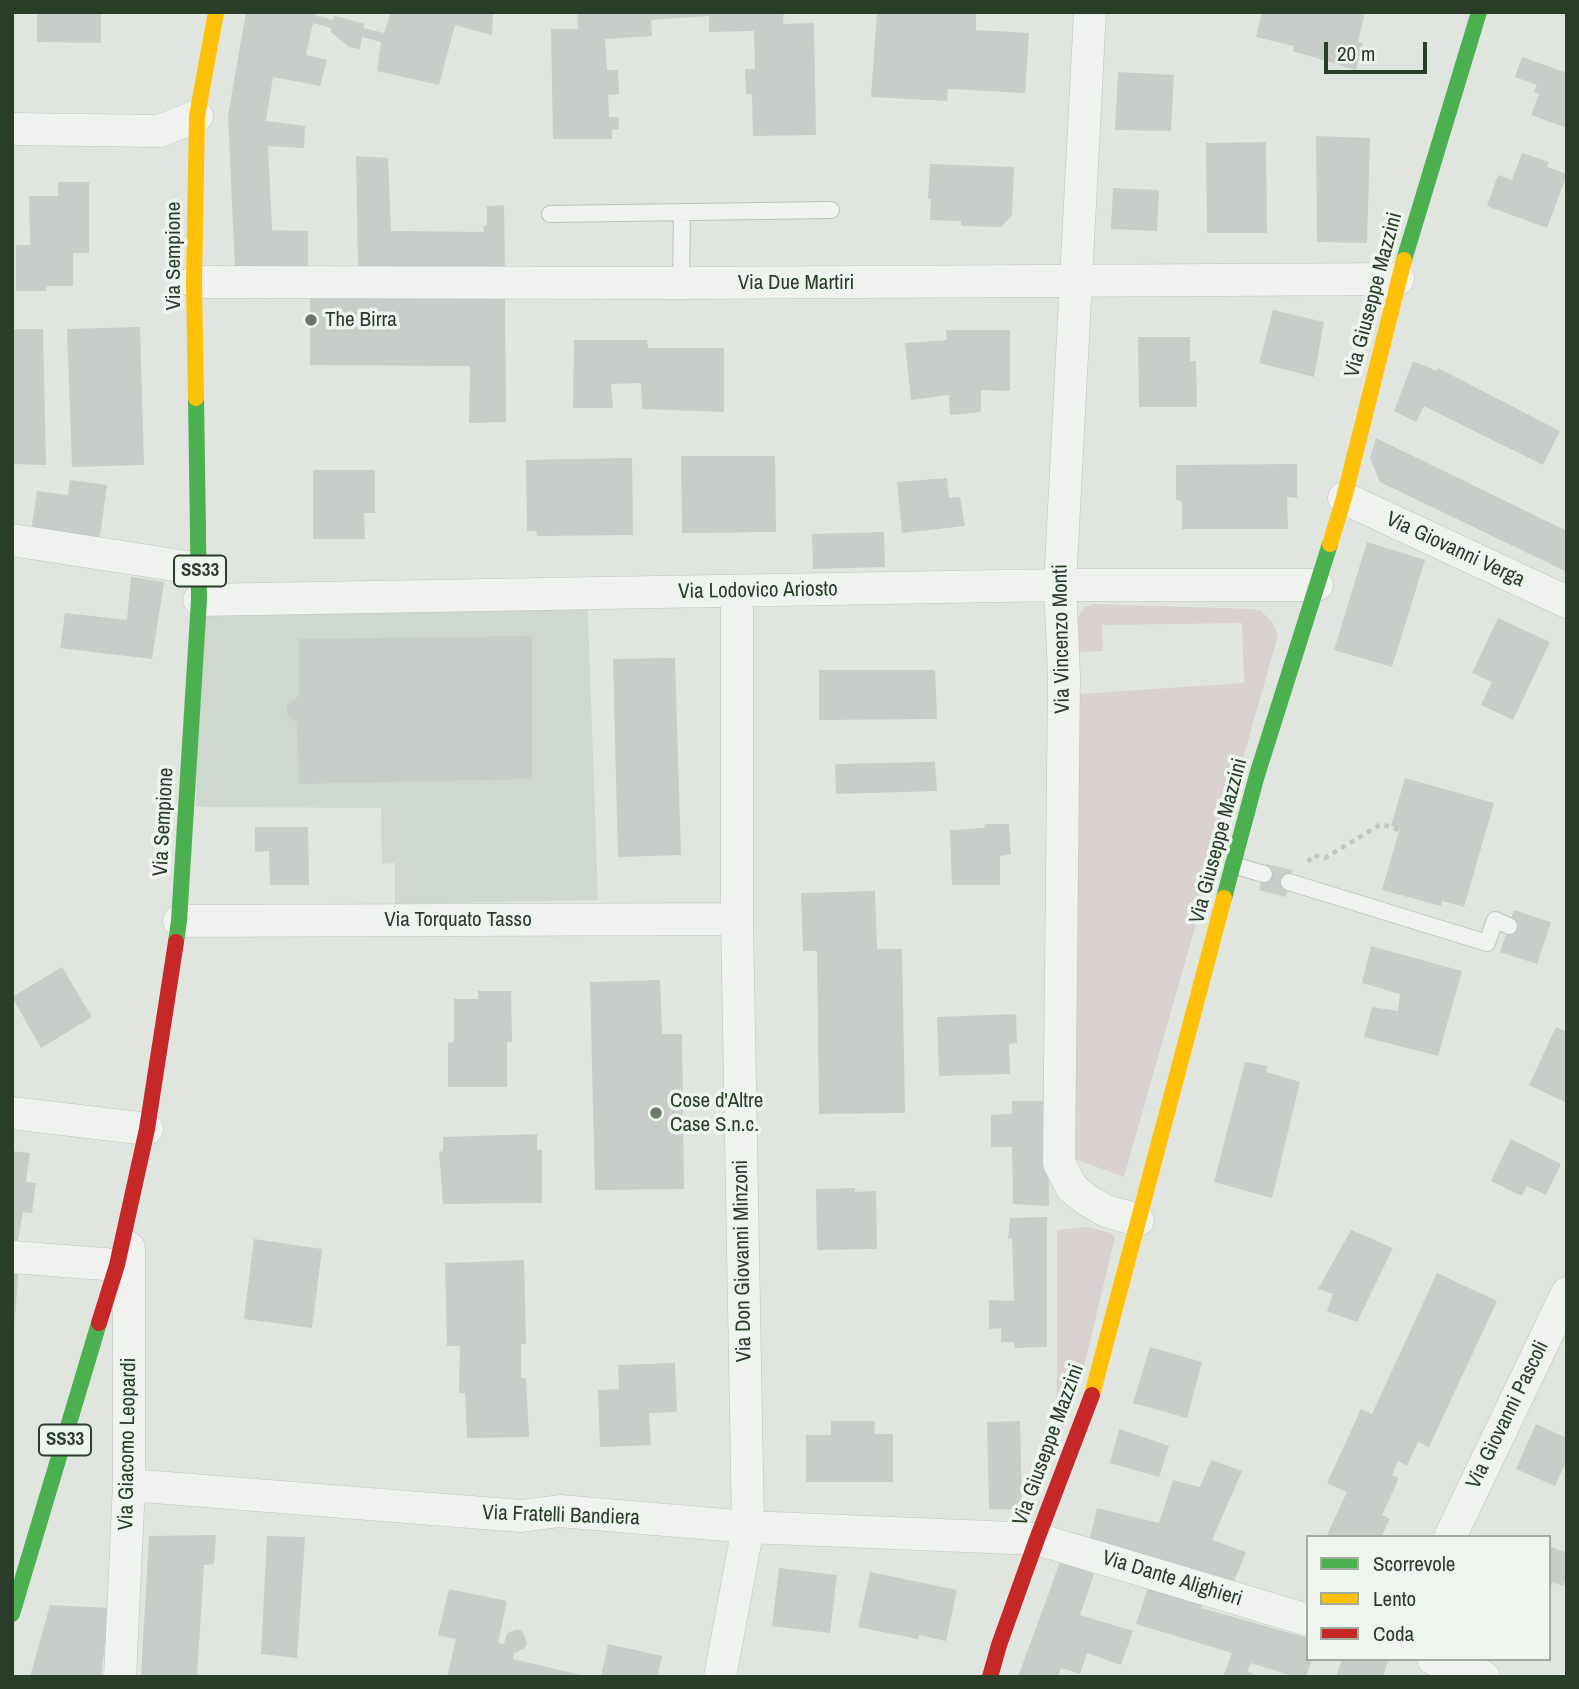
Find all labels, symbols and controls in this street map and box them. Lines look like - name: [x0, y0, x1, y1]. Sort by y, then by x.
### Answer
- scale bar: [1327, 28, 1430, 72]
- text: 20 m: [1337, 39, 1375, 68]
- street label: Via Sempione: [161, 202, 187, 310]
- street label: Via Giuseppe Mazzini: [1340, 210, 1408, 380]
- street label: Via Due Martiri: [738, 270, 854, 296]
- place label: The Birra: [325, 307, 397, 333]
- marker: The Birra: [303, 312, 319, 328]
- street label: Via Giovanni Verga: [1382, 507, 1528, 593]
- road number: SS33: [174, 556, 226, 586]
- street label: Via Vincenzo Monti: [1048, 564, 1076, 714]
- street label: Via Lodovico Ariosto: [678, 577, 838, 605]
- street label: Via Giuseppe Mazzini: [1185, 756, 1253, 926]
- street label: Via Sempione: [149, 767, 179, 877]
- street label: Via Torquato Tasso: [384, 907, 532, 933]
- place label: Cose d'Altre Case S.n.c.: [670, 1088, 763, 1138]
- marker: Cose d'Altre Case S.n.c.: [648, 1105, 664, 1121]
- street label: Via Don Giovanni Minzoni: [729, 1159, 757, 1363]
- street label: Via Giovanni Pascoli: [1461, 1337, 1555, 1493]
- street label: Via Giacomo Leopardi: [114, 1357, 142, 1531]
- street label: Via Giuseppe Mazzini: [1008, 1361, 1090, 1529]
- road number: SS33: [39, 1424, 91, 1456]
- street label: Via Fratelli Bandiera: [482, 1501, 640, 1531]
- legend: [1306, 1535, 1551, 1661]
- street label: Via Dante Alighieri: [1099, 1546, 1245, 1612]
- text: Scorrevole: [1373, 1549, 1455, 1578]
- text: Lento: [1373, 1584, 1416, 1613]
- text: Coda: [1373, 1619, 1414, 1648]

